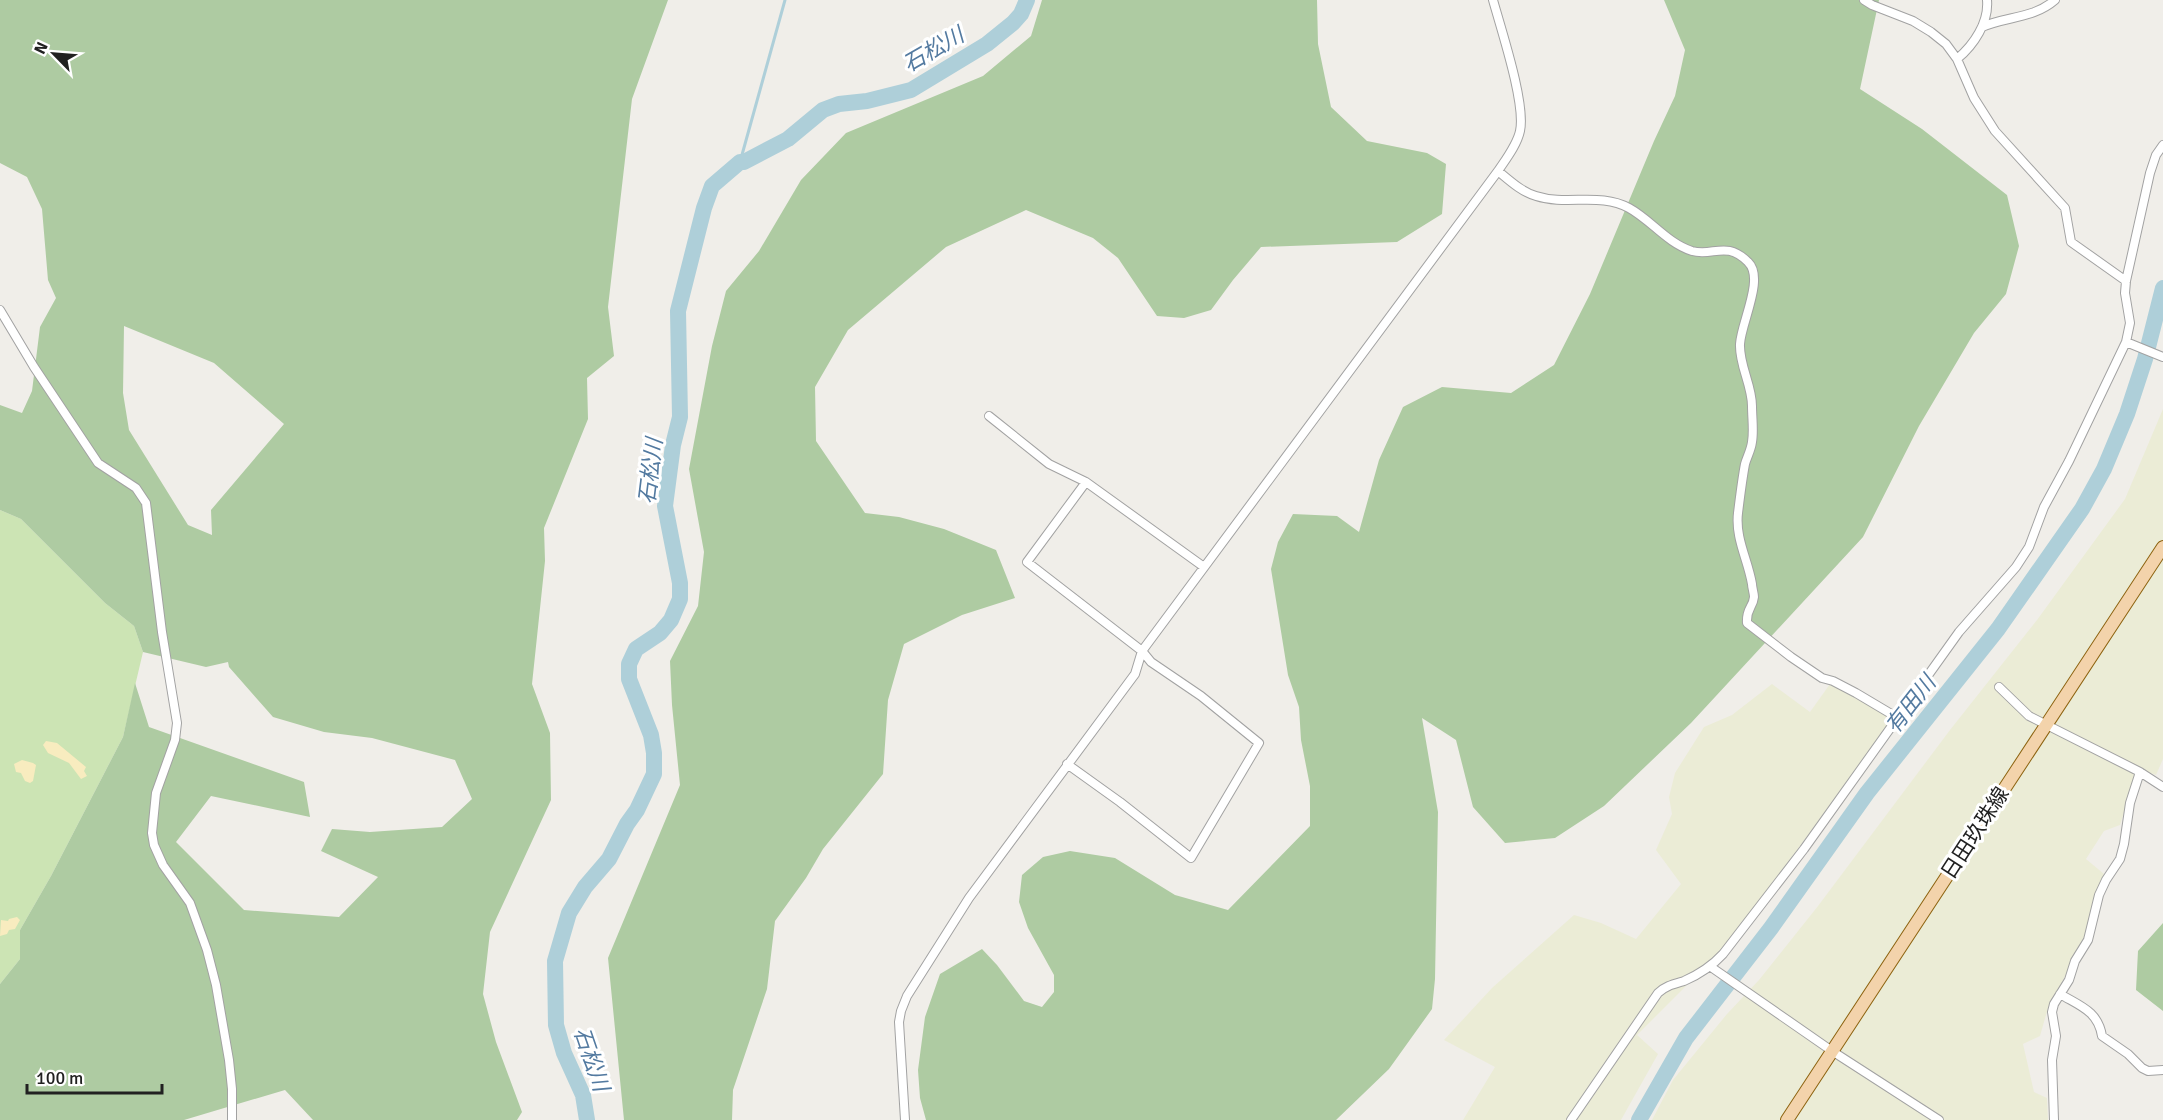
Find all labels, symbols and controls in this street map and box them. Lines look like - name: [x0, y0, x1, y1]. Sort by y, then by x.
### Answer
- water label: 石松川: [898, 20, 970, 78]
- north arrow: [24, 24, 84, 84]
- text: N: [30, 39, 53, 57]
- water label: 石松川: [633, 435, 668, 505]
- water label: 有田川: [1879, 668, 1943, 739]
- street label: 日田玖珠線: [1936, 782, 2014, 884]
- water label: 石松川: [568, 1024, 616, 1097]
- scale bar: [27, 1057, 162, 1095]
- text: 100 m: [36, 1067, 83, 1089]

